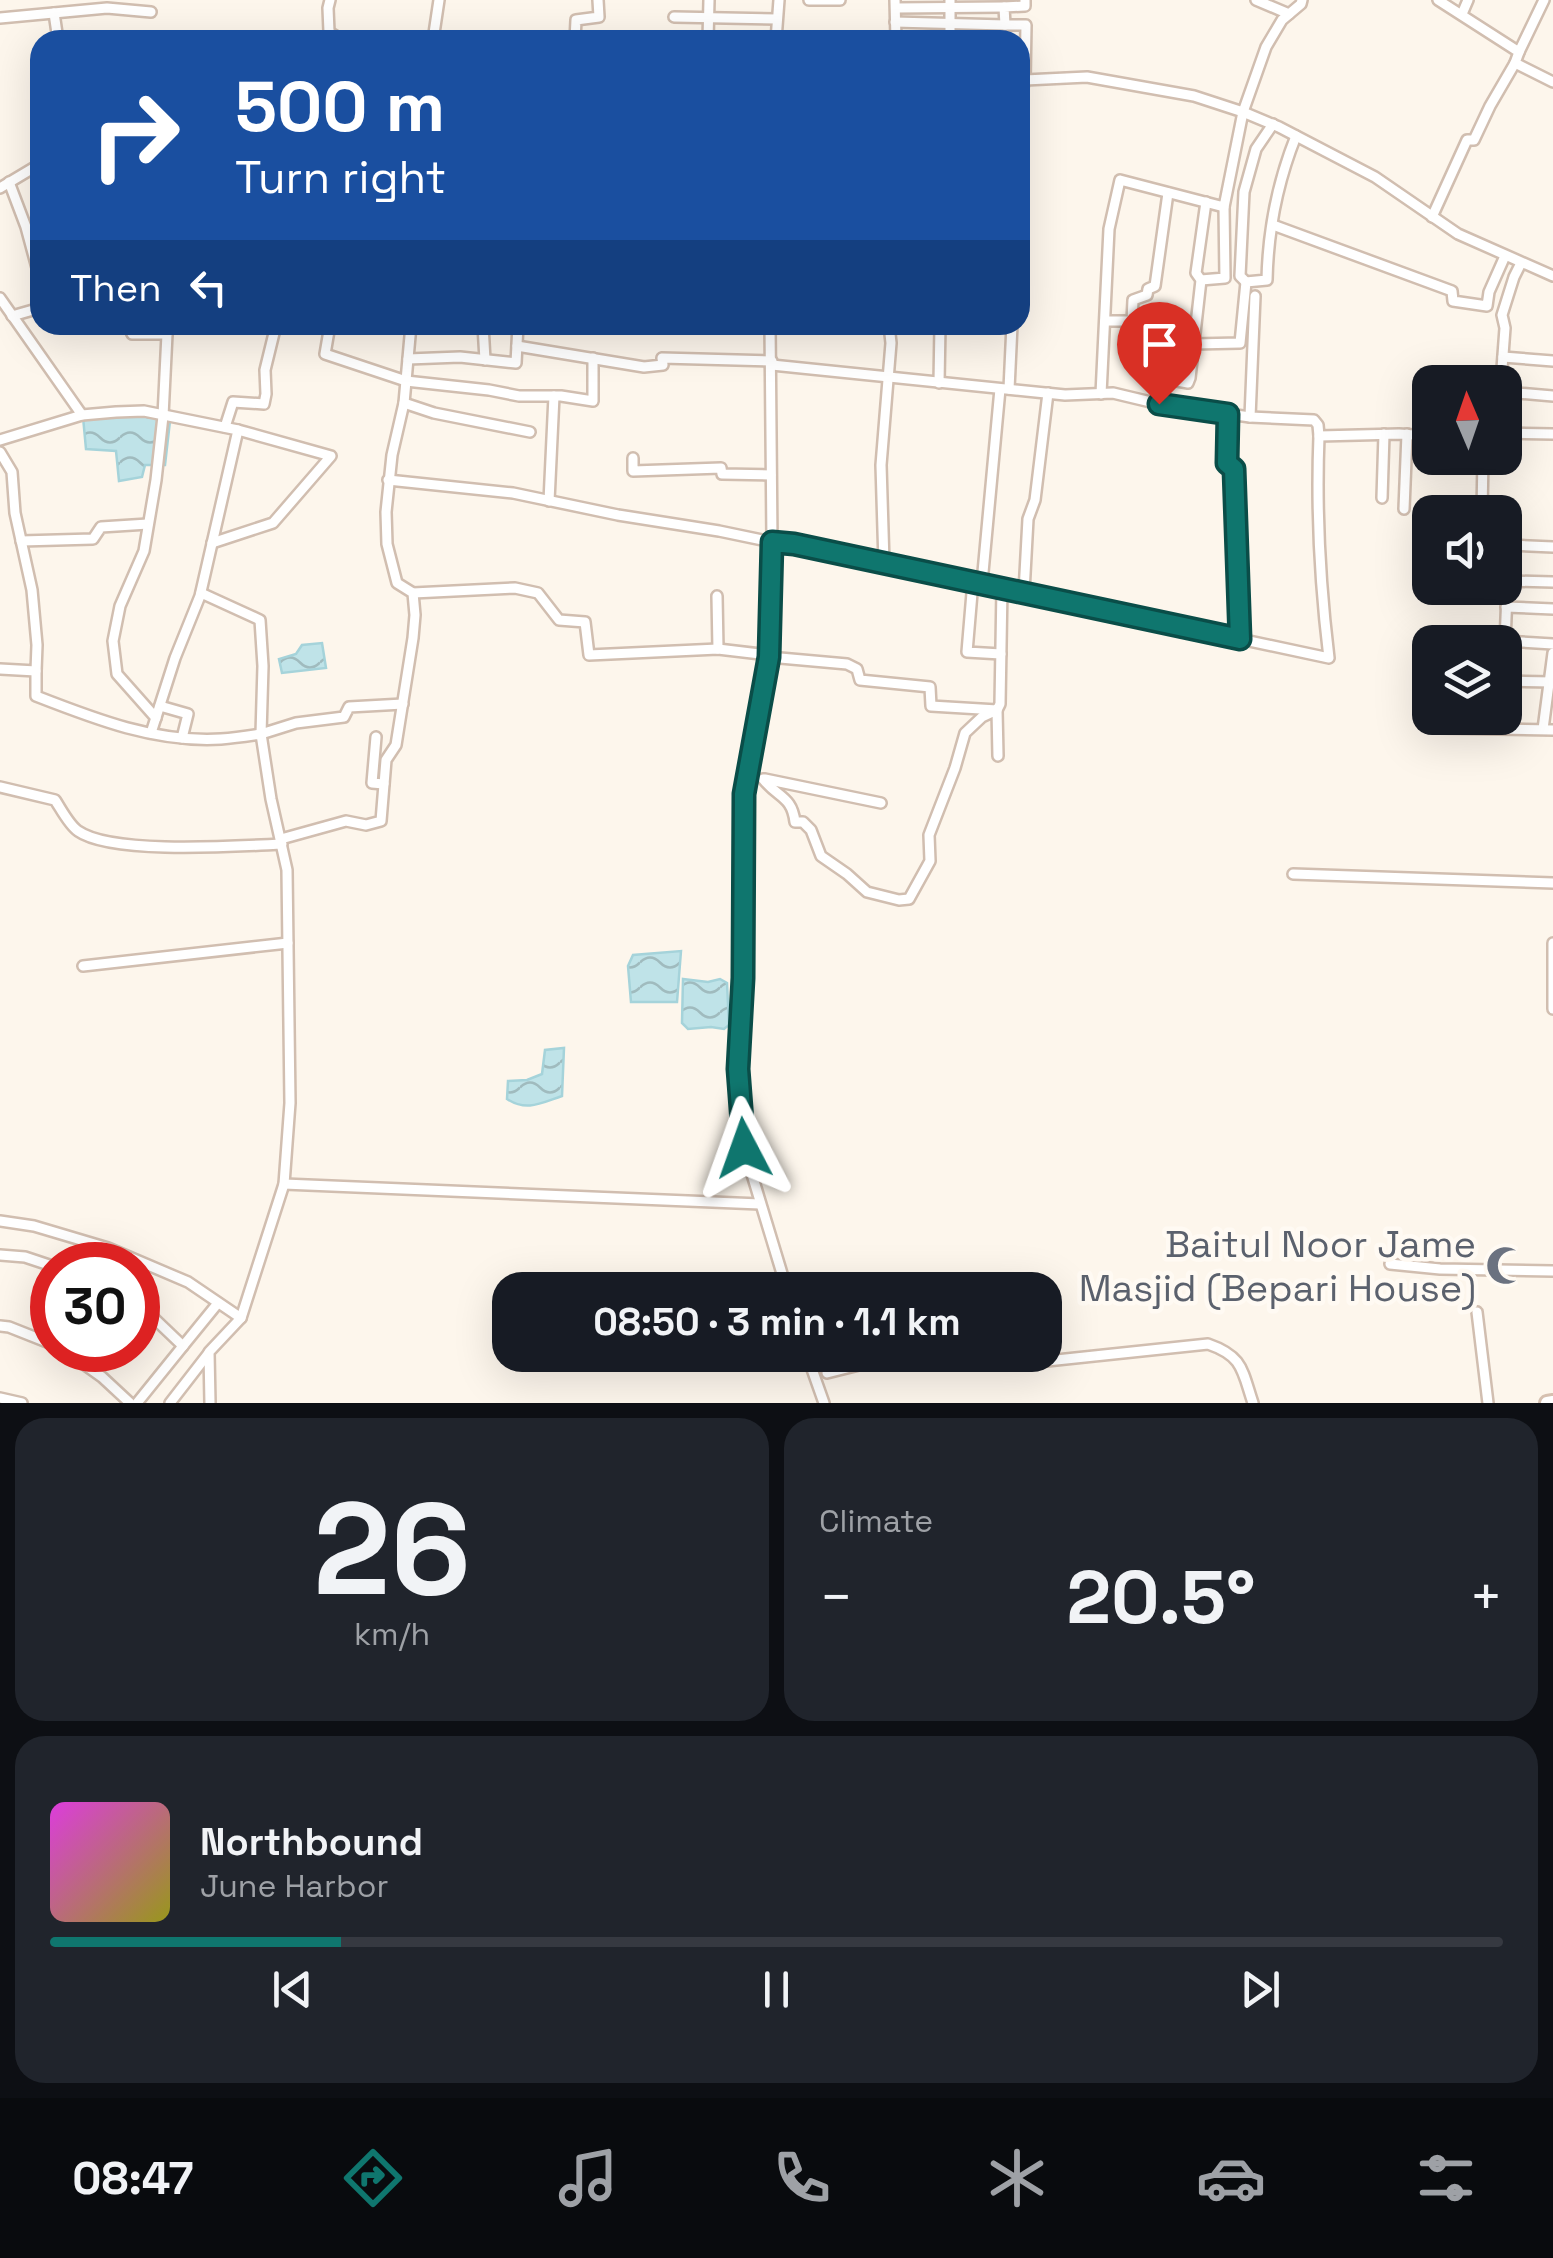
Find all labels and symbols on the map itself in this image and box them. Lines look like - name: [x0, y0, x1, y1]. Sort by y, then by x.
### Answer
- pin: [1117, 302, 1202, 405]
- north arrow: [1412, 365, 1522, 475]
- position arrow: [692, 1096, 796, 1200]
- place label: Baitul Noor Jame Masjid (Bepari House): [1079, 1220, 1476, 1312]
- speed limit sign: 30: [30, 1242, 160, 1372]
- mosque icon: Baitul Noor Jame Masjid (Bepari House): [1485, 1245, 1527, 1287]

